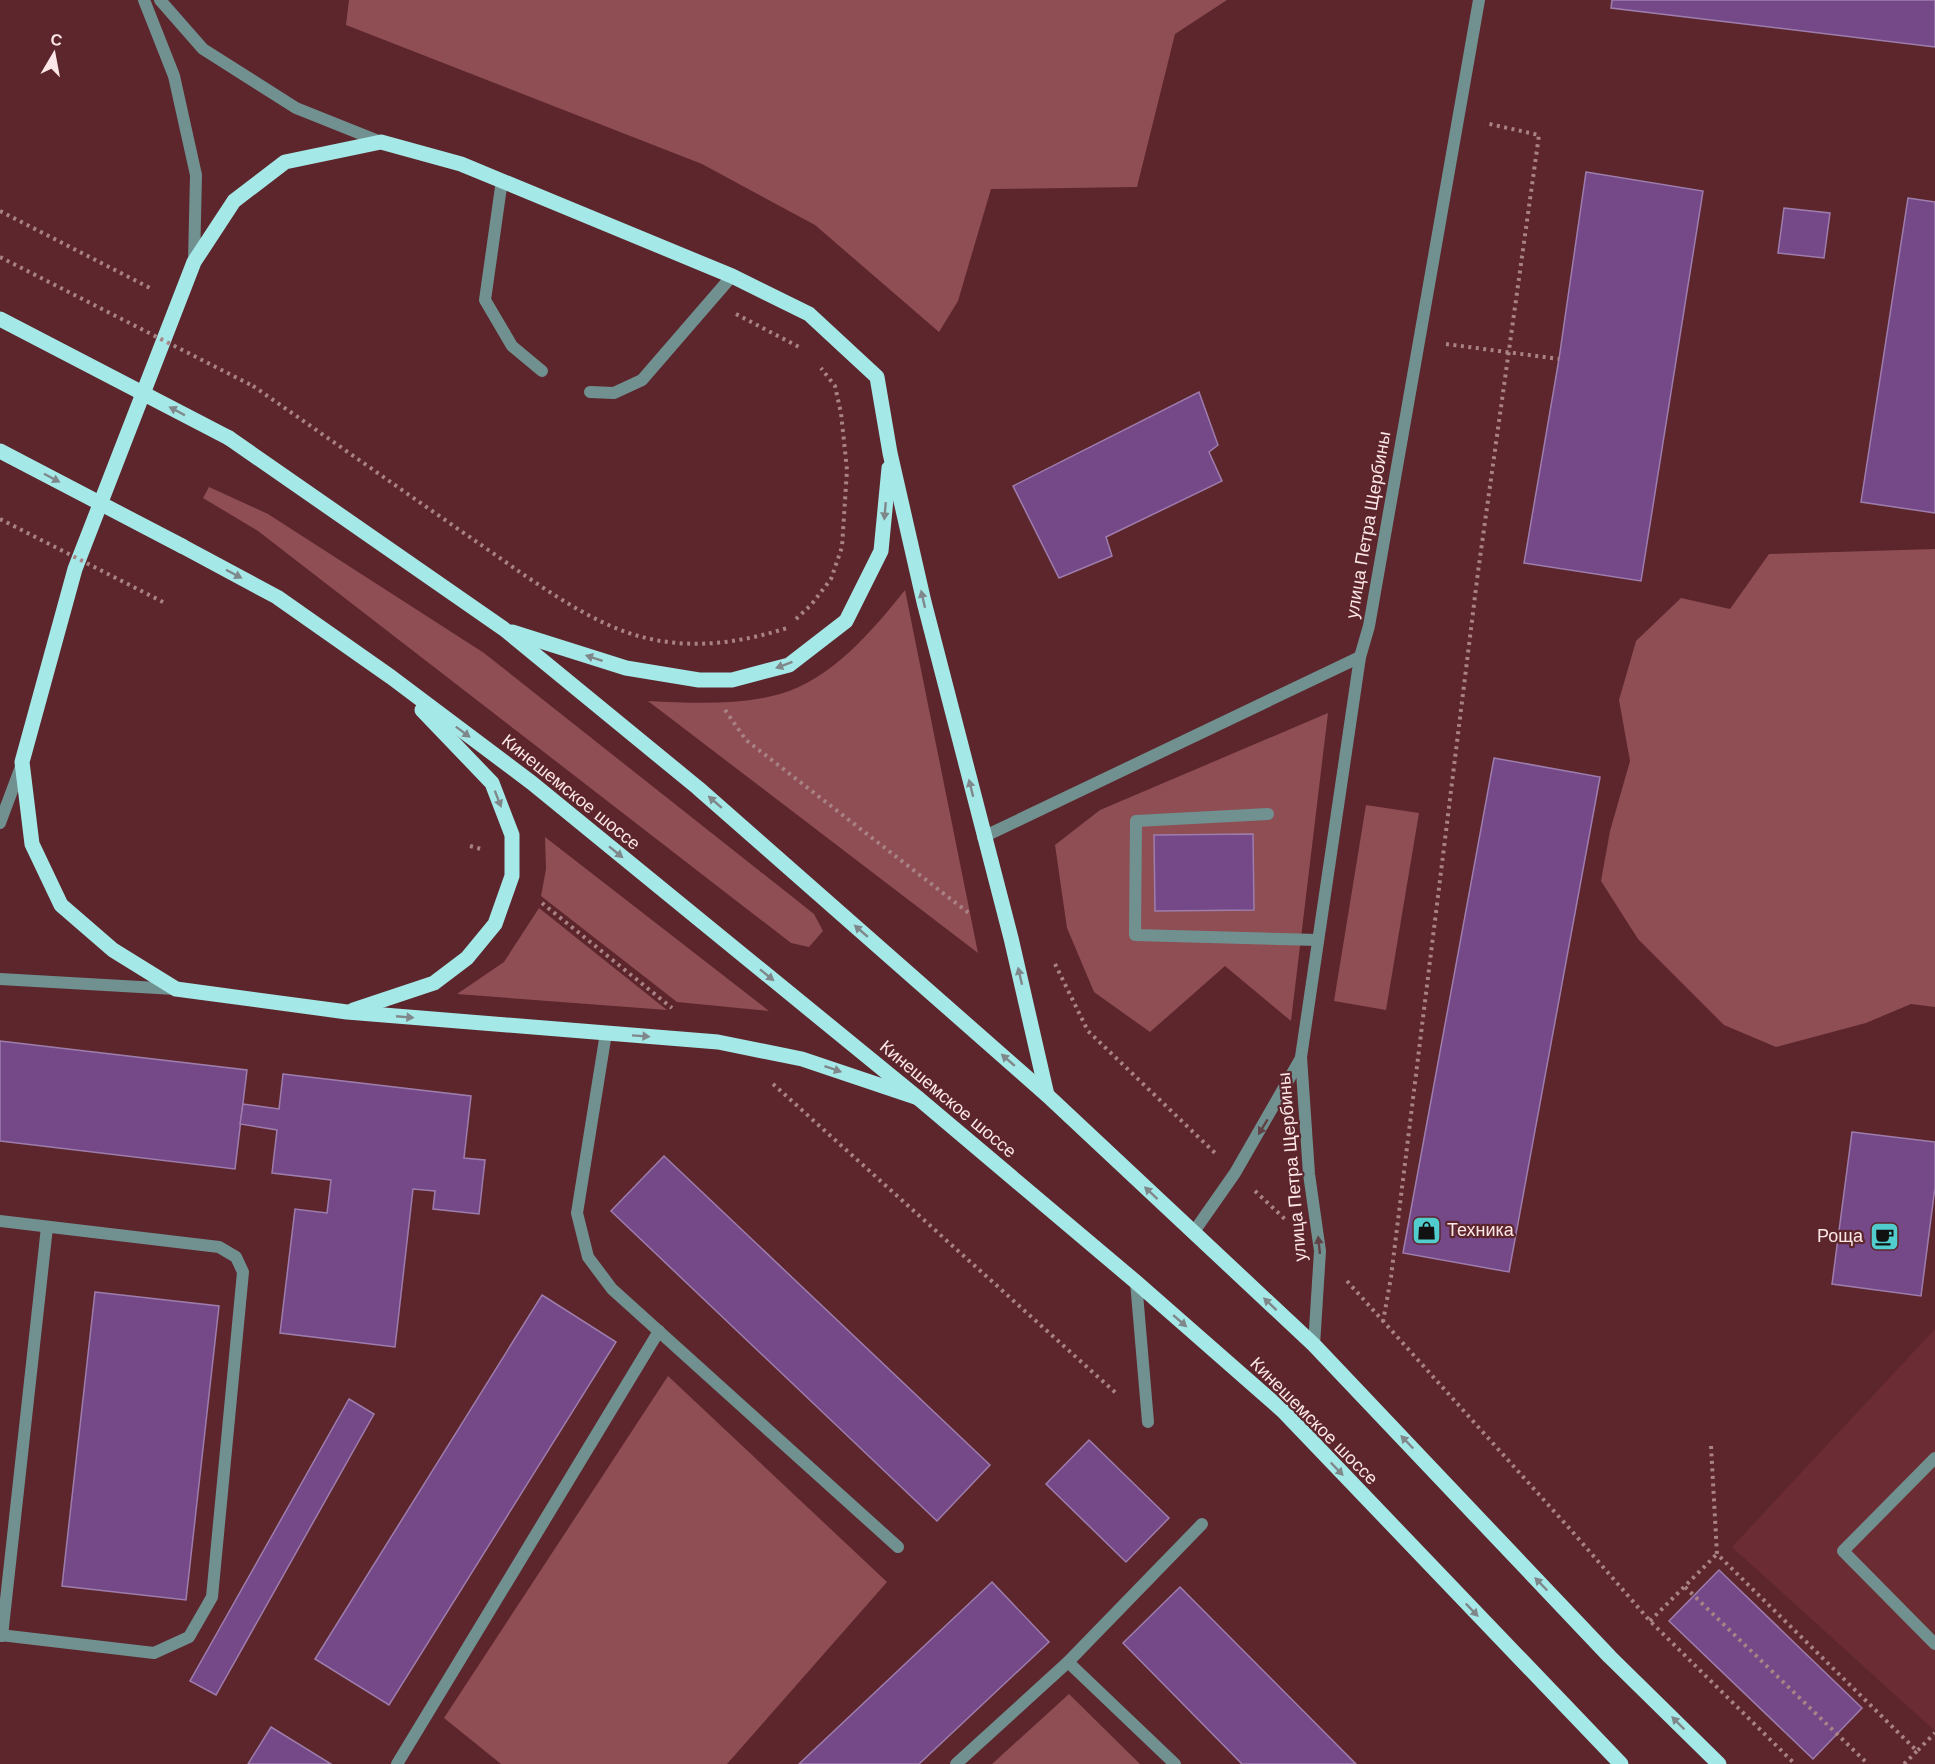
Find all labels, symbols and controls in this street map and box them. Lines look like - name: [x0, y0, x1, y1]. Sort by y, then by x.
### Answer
- north arrow: [24, 24, 84, 84]
- text: С: [49, 28, 64, 51]
- one-way arrow: [168, 406, 185, 416]
- street label: улица Петра Щербины: [1340, 429, 1396, 621]
- one-way arrow: [43, 473, 61, 483]
- one-way arrow: [880, 502, 890, 521]
- one-way arrow: [225, 569, 242, 579]
- one-way arrow: [918, 589, 928, 608]
- one-way arrow: [585, 652, 603, 662]
- one-way arrow: [774, 660, 792, 670]
- one-way arrow: [455, 725, 471, 738]
- street label: Кинешемское шоссе: [497, 729, 645, 855]
- one-way arrow: [965, 779, 975, 797]
- one-way arrow: [493, 791, 503, 809]
- one-way arrow: [707, 796, 723, 809]
- one-way arrow: [608, 846, 624, 859]
- one-way arrow: [854, 924, 869, 938]
- one-way arrow: [1015, 967, 1024, 986]
- one-way arrow: [760, 969, 775, 981]
- one-way arrow: [396, 1012, 415, 1022]
- one-way arrow: [632, 1031, 651, 1041]
- street label: Кинешемское шоссе: [875, 1035, 1021, 1163]
- one-way arrow: [1001, 1054, 1016, 1067]
- one-way arrow: [824, 1065, 842, 1074]
- street label: улица Петра Щербины: [1272, 1071, 1312, 1263]
- one-way arrow: [1258, 1119, 1269, 1135]
- one-way arrow: [1143, 1186, 1158, 1200]
- shop icon: Техника: [1410, 1214, 1442, 1246]
- place label: Техника: [1447, 1218, 1515, 1242]
- cafe icon: Роща: [1868, 1220, 1900, 1252]
- place label: Роща: [1817, 1224, 1864, 1248]
- one-way arrow: [1314, 1235, 1324, 1254]
- one-way arrow: [1262, 1297, 1277, 1311]
- one-way arrow: [1172, 1314, 1187, 1327]
- street label: Кинешемское шоссе: [1245, 1352, 1383, 1490]
- one-way arrow: [1400, 1436, 1414, 1450]
- one-way arrow: [1330, 1461, 1344, 1475]
- one-way arrow: [1534, 1576, 1548, 1591]
- one-way arrow: [1464, 1603, 1478, 1617]
- one-way arrow: [1670, 1716, 1685, 1730]

